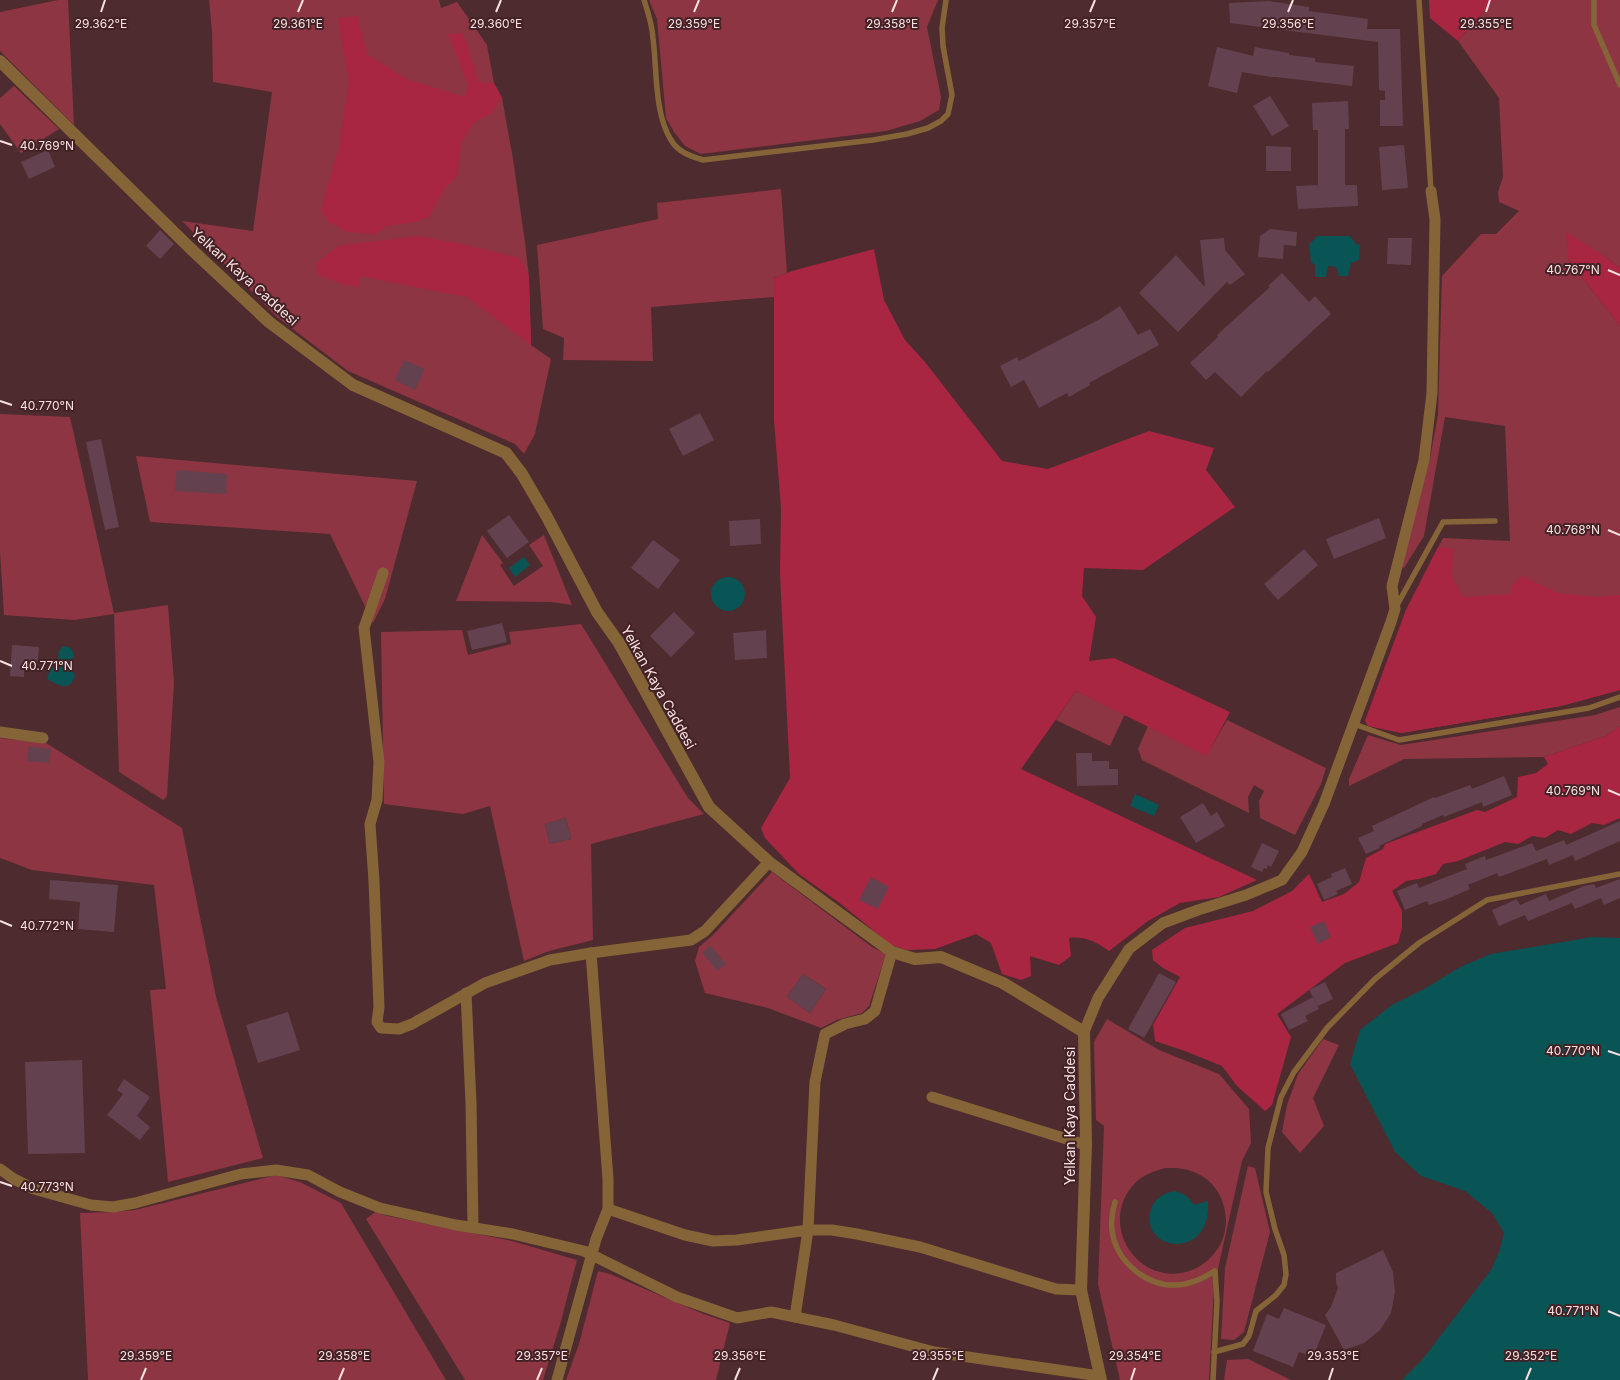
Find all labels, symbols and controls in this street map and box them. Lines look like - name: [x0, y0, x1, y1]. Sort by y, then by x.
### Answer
- text: 29.362°E: [75, 16, 127, 31]
- text: 29.361°E: [273, 16, 323, 31]
- text: 29.360°E: [470, 16, 522, 31]
- text: 29.359°E: [668, 16, 720, 31]
- text: 29.358°E: [866, 16, 918, 31]
- text: 29.357°E: [1064, 16, 1116, 31]
- text: 29.356°E: [1262, 16, 1314, 31]
- text: 29.355°E: [1460, 16, 1512, 31]
- text: 40.769°N: [20, 138, 74, 153]
- street label: Yelkan Kaya Caddesi: [188, 223, 302, 329]
- text: 40.767°N: [1546, 262, 1600, 277]
- text: 40.770°N: [20, 398, 74, 413]
- text: 40.768°N: [1546, 522, 1600, 537]
- street label: Yelkan Kaya Caddesi: [618, 622, 700, 752]
- text: 40.771°N: [21, 658, 73, 673]
- text: 40.769°N: [1546, 783, 1600, 798]
- text: 40.772°N: [20, 918, 74, 933]
- text: 40.770°N: [1546, 1043, 1600, 1058]
- street label: Yelkan Kaya Caddesi: [1061, 1047, 1078, 1185]
- text: 40.773°N: [20, 1179, 74, 1194]
- text: 40.771°N: [1547, 1303, 1599, 1318]
- text: 29.359°E: [120, 1348, 172, 1363]
- text: 29.358°E: [318, 1348, 370, 1363]
- text: 29.357°E: [516, 1348, 568, 1363]
- text: 29.356°E: [714, 1348, 766, 1363]
- text: 29.355°E: [912, 1348, 964, 1363]
- text: 29.354°E: [1109, 1348, 1161, 1363]
- text: 29.353°E: [1307, 1348, 1359, 1363]
- text: 29.352°E: [1505, 1348, 1557, 1363]

